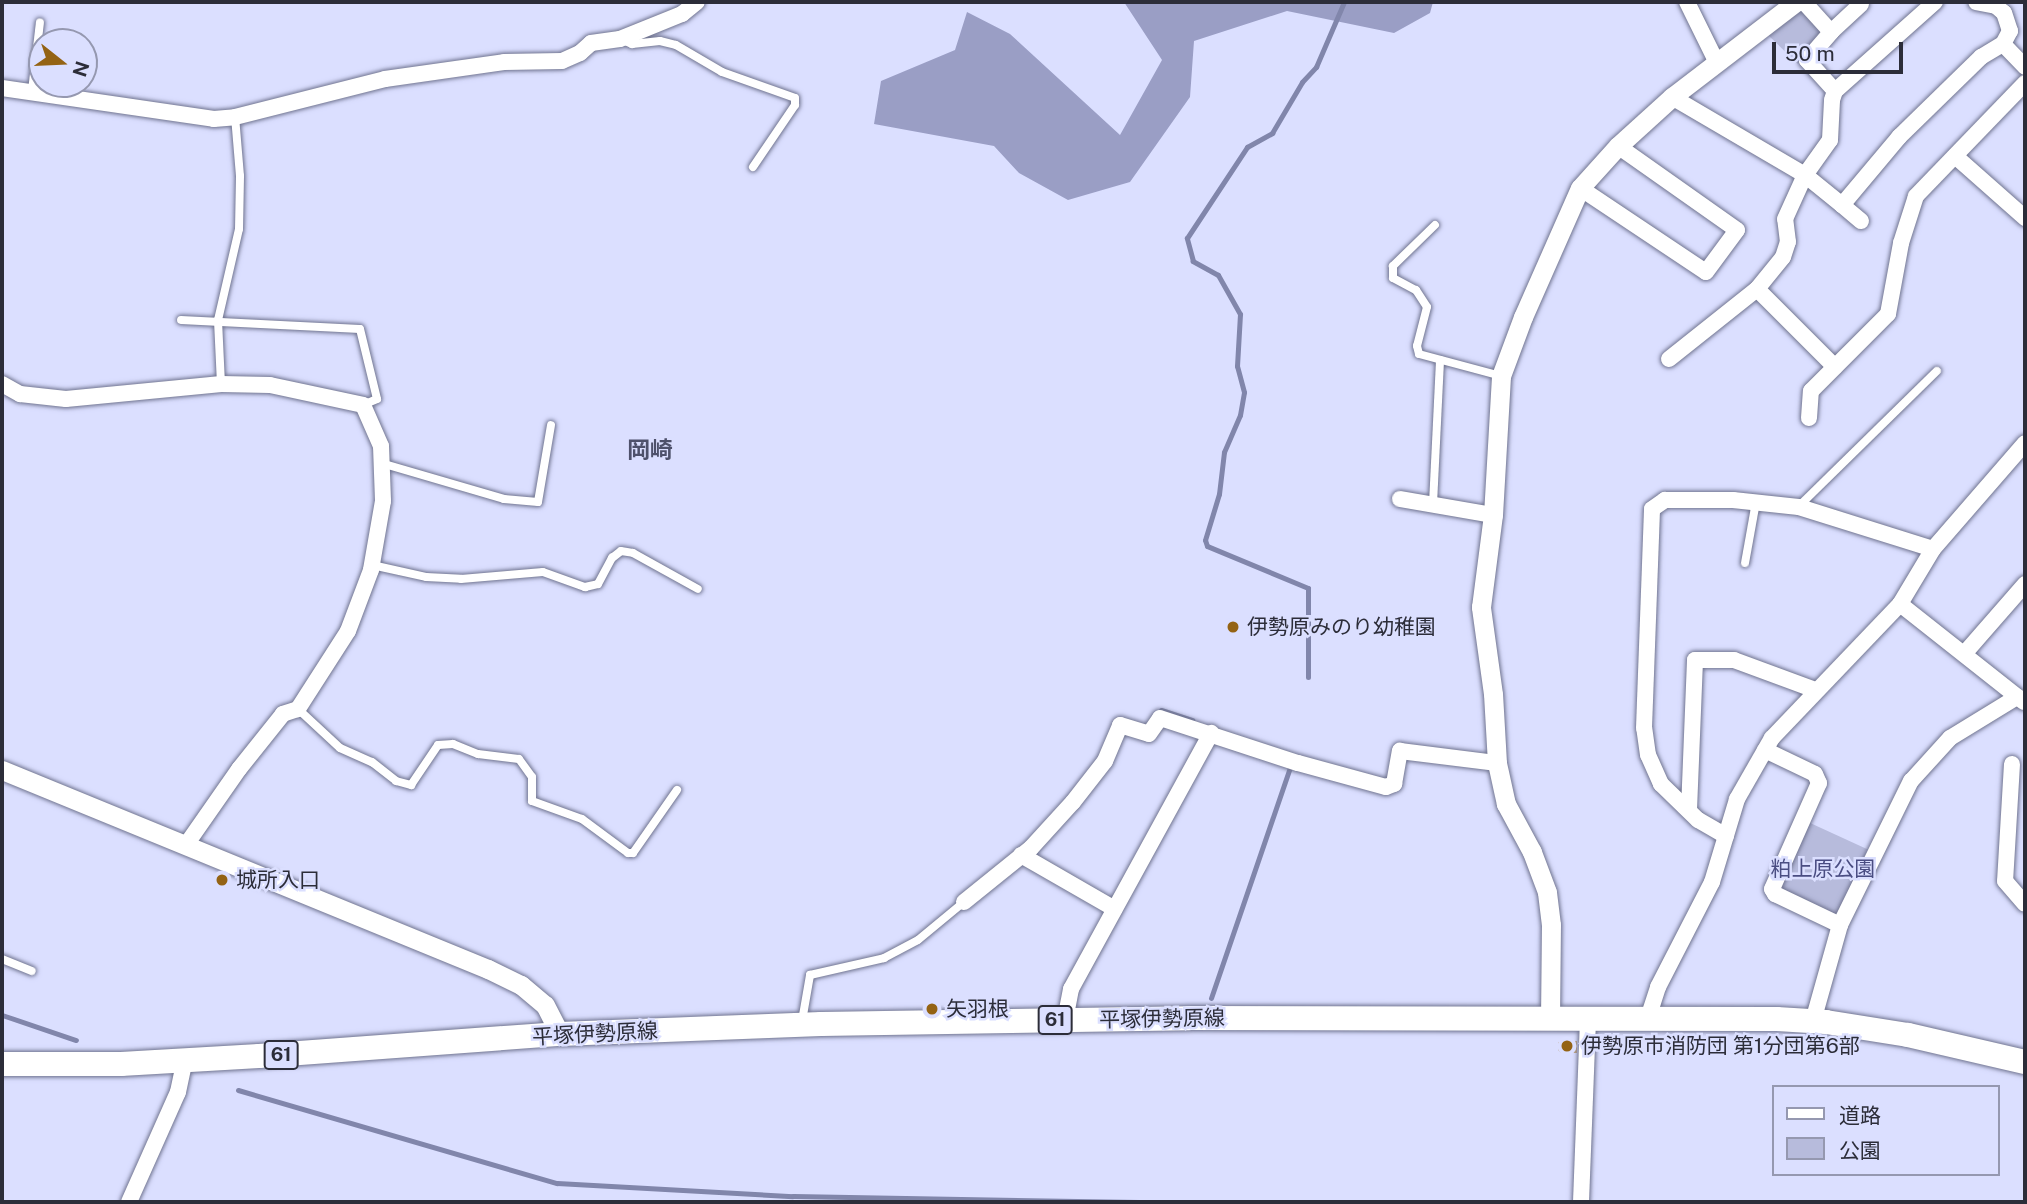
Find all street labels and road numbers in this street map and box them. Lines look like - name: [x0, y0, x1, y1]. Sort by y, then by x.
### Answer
- road number: 61: [1038, 1004, 1072, 1036]
- street label: 平塚伊勢原線: [1099, 1005, 1225, 1033]
- street label: 平塚伊勢原線: [531, 1018, 659, 1050]
- road number: 61: [264, 1040, 298, 1070]

